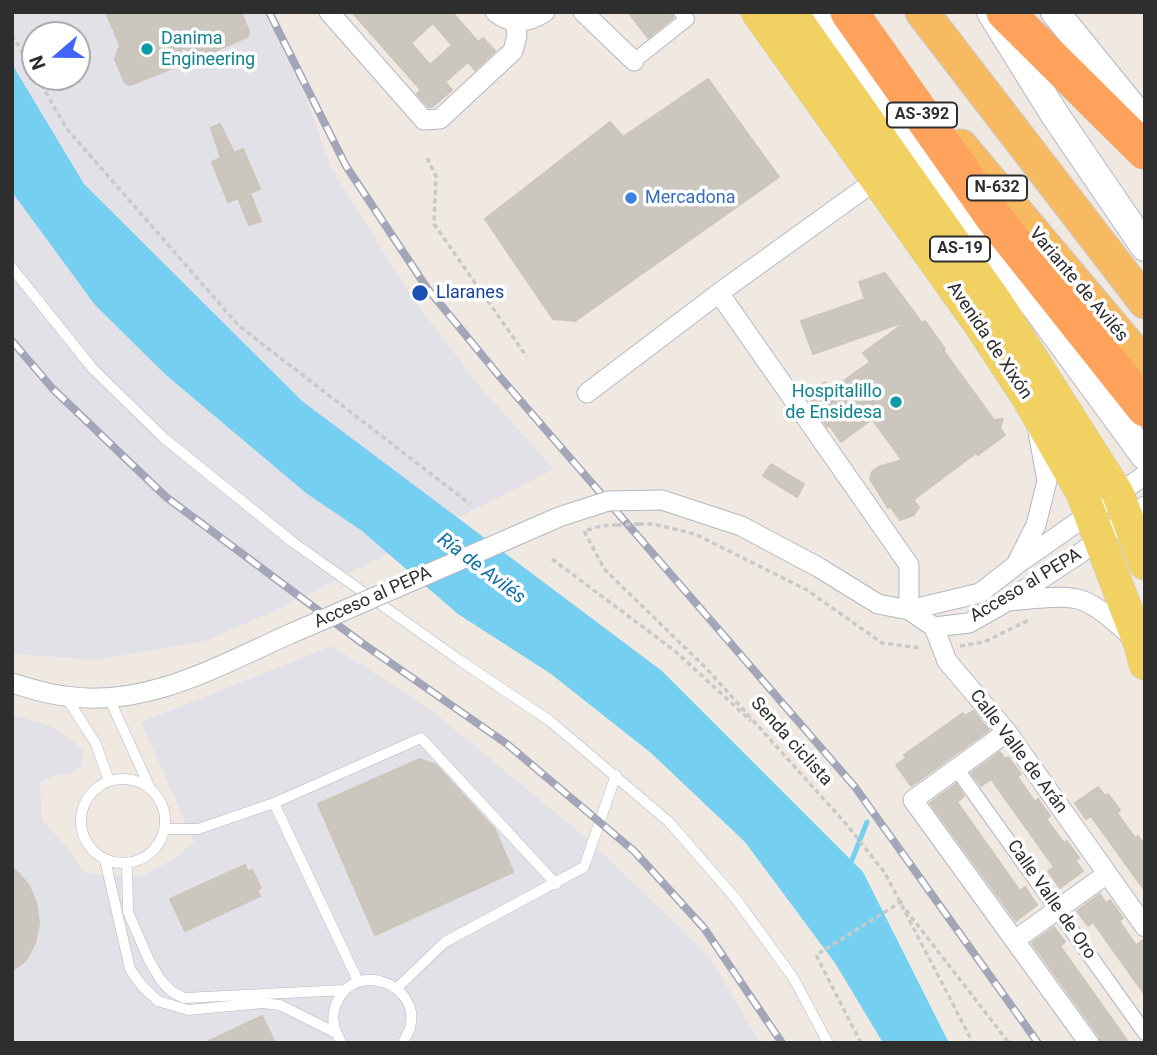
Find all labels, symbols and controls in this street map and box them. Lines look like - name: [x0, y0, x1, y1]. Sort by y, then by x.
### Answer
- north arrow: [21, 21, 91, 91]
- place label: Danima Engineering: [161, 28, 255, 70]
- marker: Danima Engineering: [139, 41, 155, 57]
- text: N: [25, 52, 51, 73]
- road number: AS-392: [887, 102, 957, 127]
- road number: N-632: [967, 176, 1027, 200]
- place label: Mercadona: [645, 187, 736, 209]
- marker: Mercadona: [623, 190, 639, 206]
- street label: Variante de Avilés: [1024, 223, 1132, 347]
- road number: AS-19: [930, 236, 990, 262]
- street label: Avenida de Xixón: [942, 278, 1036, 404]
- place label: Llaranes: [436, 282, 504, 304]
- marker: Llaranes: [410, 283, 430, 303]
- place label: Hospitalillo de Ensidesa: [785, 381, 882, 424]
- marker: Hospitalillo de Ensidesa: [888, 394, 904, 410]
- water label: Ría de Avilés: [433, 529, 529, 609]
- street label: Acceso al PEPA: [966, 544, 1086, 628]
- street label: Acceso al PEPA: [311, 562, 435, 634]
- street label: Calle Valle de Arán: [964, 686, 1072, 818]
- street label: Senda ciclista: [746, 693, 836, 791]
- street label: Calle Valle de Oro: [1002, 836, 1100, 964]

